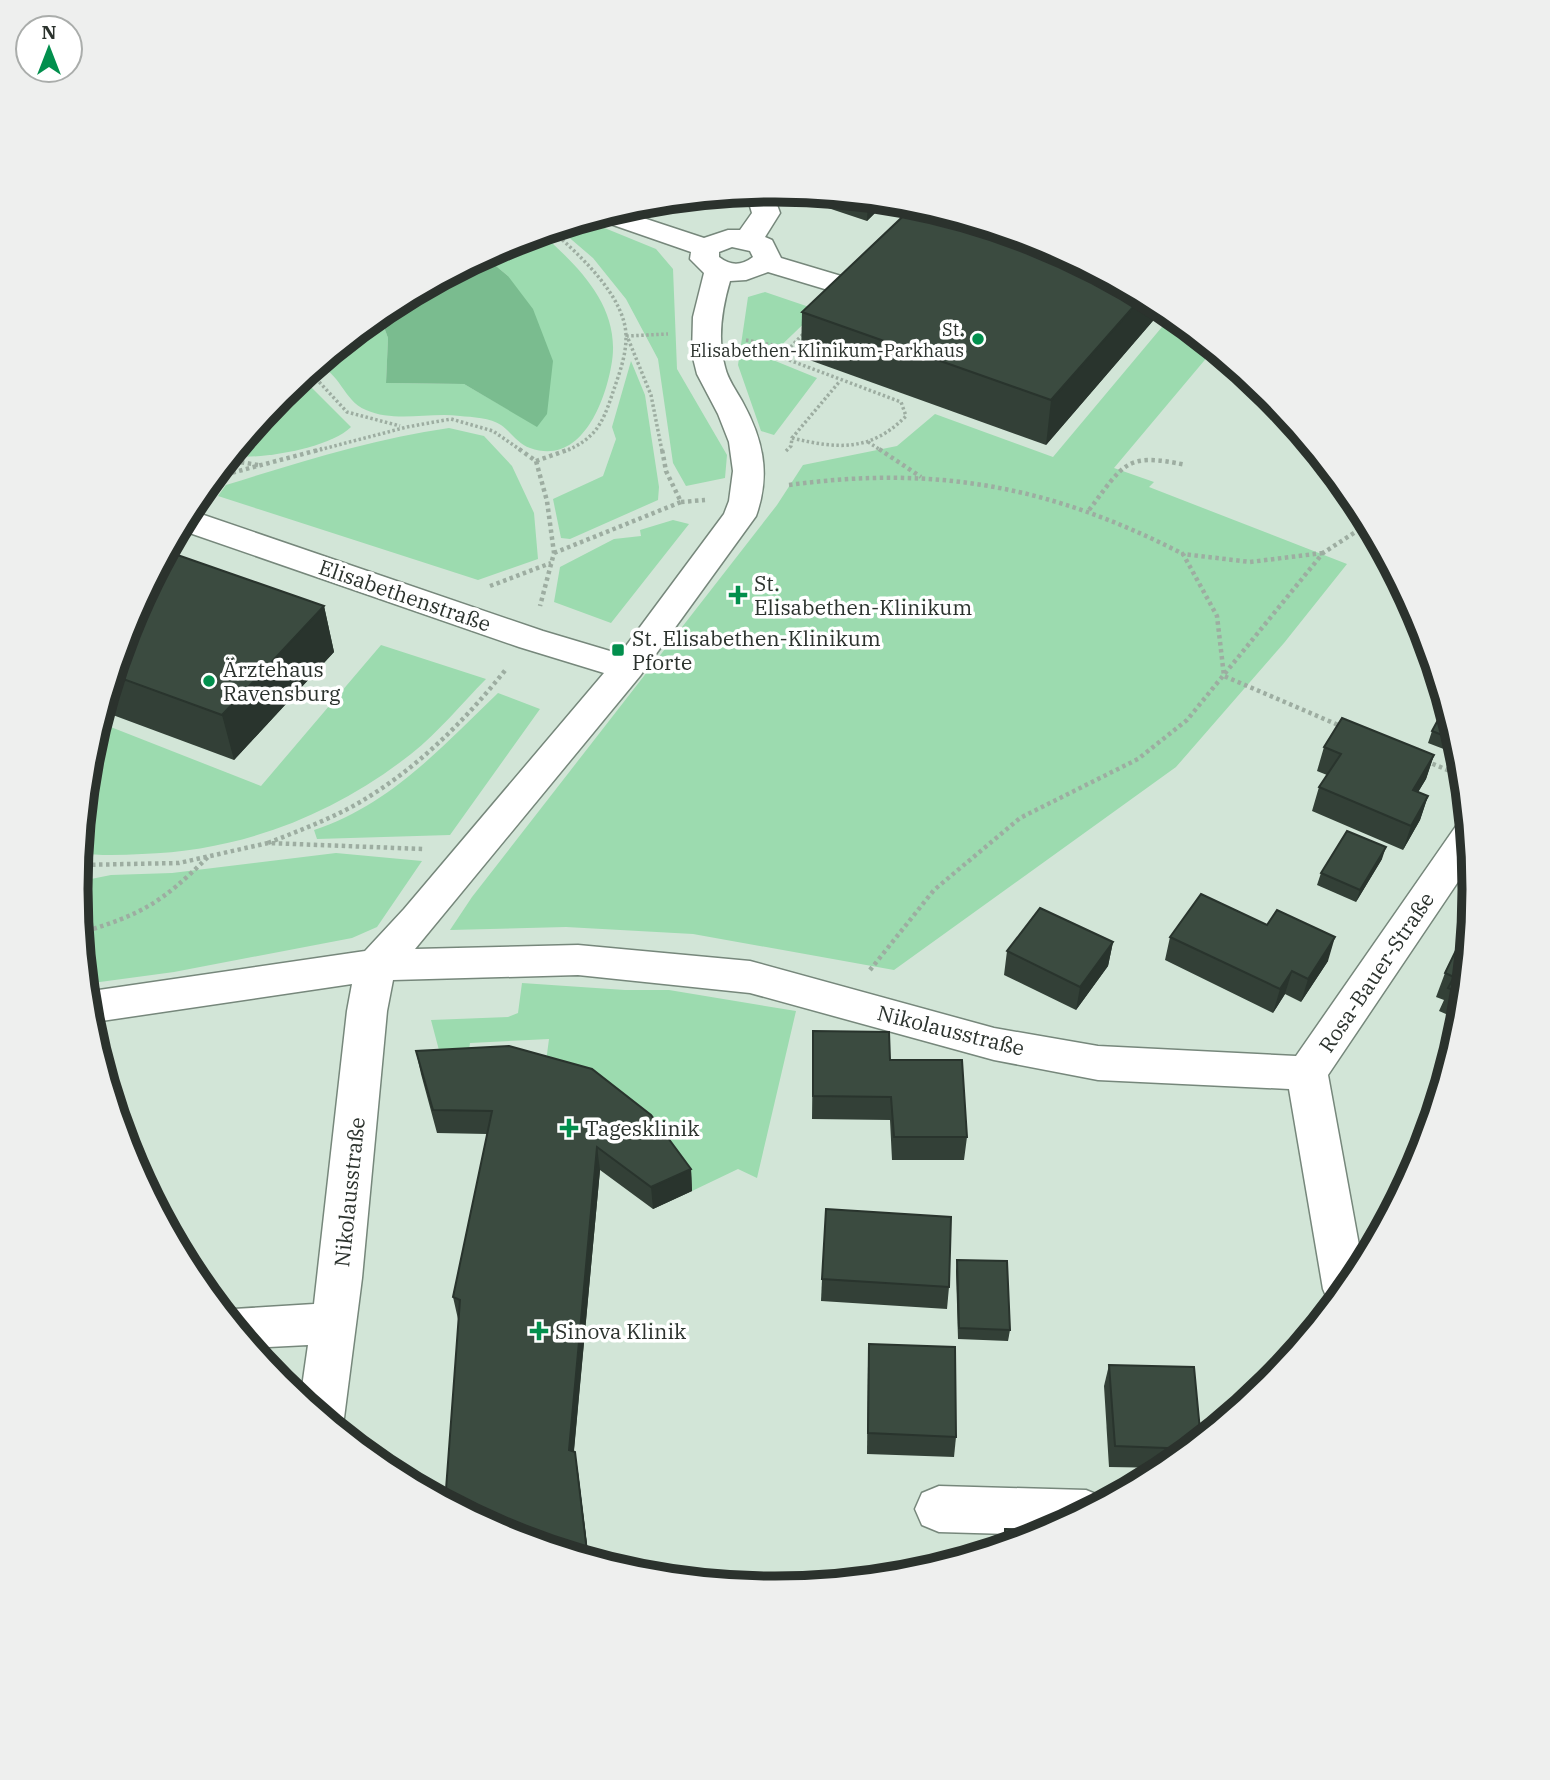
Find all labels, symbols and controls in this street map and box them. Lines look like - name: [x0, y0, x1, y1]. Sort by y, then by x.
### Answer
- north arrow: [14, 14, 84, 84]
- text: N: [41, 20, 57, 44]
- place label: St. Elisabethen-Klinikum-Parkhaus: [690, 318, 964, 362]
- marker: St. Elisabethen-Klinikum-Parkhaus: [970, 331, 986, 347]
- street label: Elisabethenstraße: [315, 552, 495, 638]
- place label: St. Elisabethen-Klinikum: [754, 569, 972, 621]
- marker: St. Elisabethen-Klinikum: [728, 585, 748, 605]
- place label: St. Elisabethen-Klinikum Pforte: [632, 624, 881, 676]
- marker: St. Elisabethen-Klinikum Pforte: [610, 642, 626, 658]
- place label: Ärztehaus Ravensburg: [223, 655, 341, 707]
- marker: Ärztehaus Ravensburg: [201, 673, 217, 689]
- street label: Rosa-Bauer-Straße: [1312, 886, 1440, 1058]
- street label: Nikolausstraße: [875, 998, 1027, 1062]
- place label: Tagesklinik: [585, 1114, 700, 1142]
- street label: Nikolausstraße: [327, 1116, 371, 1268]
- marker: Tagesklinik: [559, 1118, 579, 1138]
- place label: Sinova Klinik: [555, 1317, 687, 1345]
- marker: Sinova Klinik: [529, 1321, 549, 1341]

